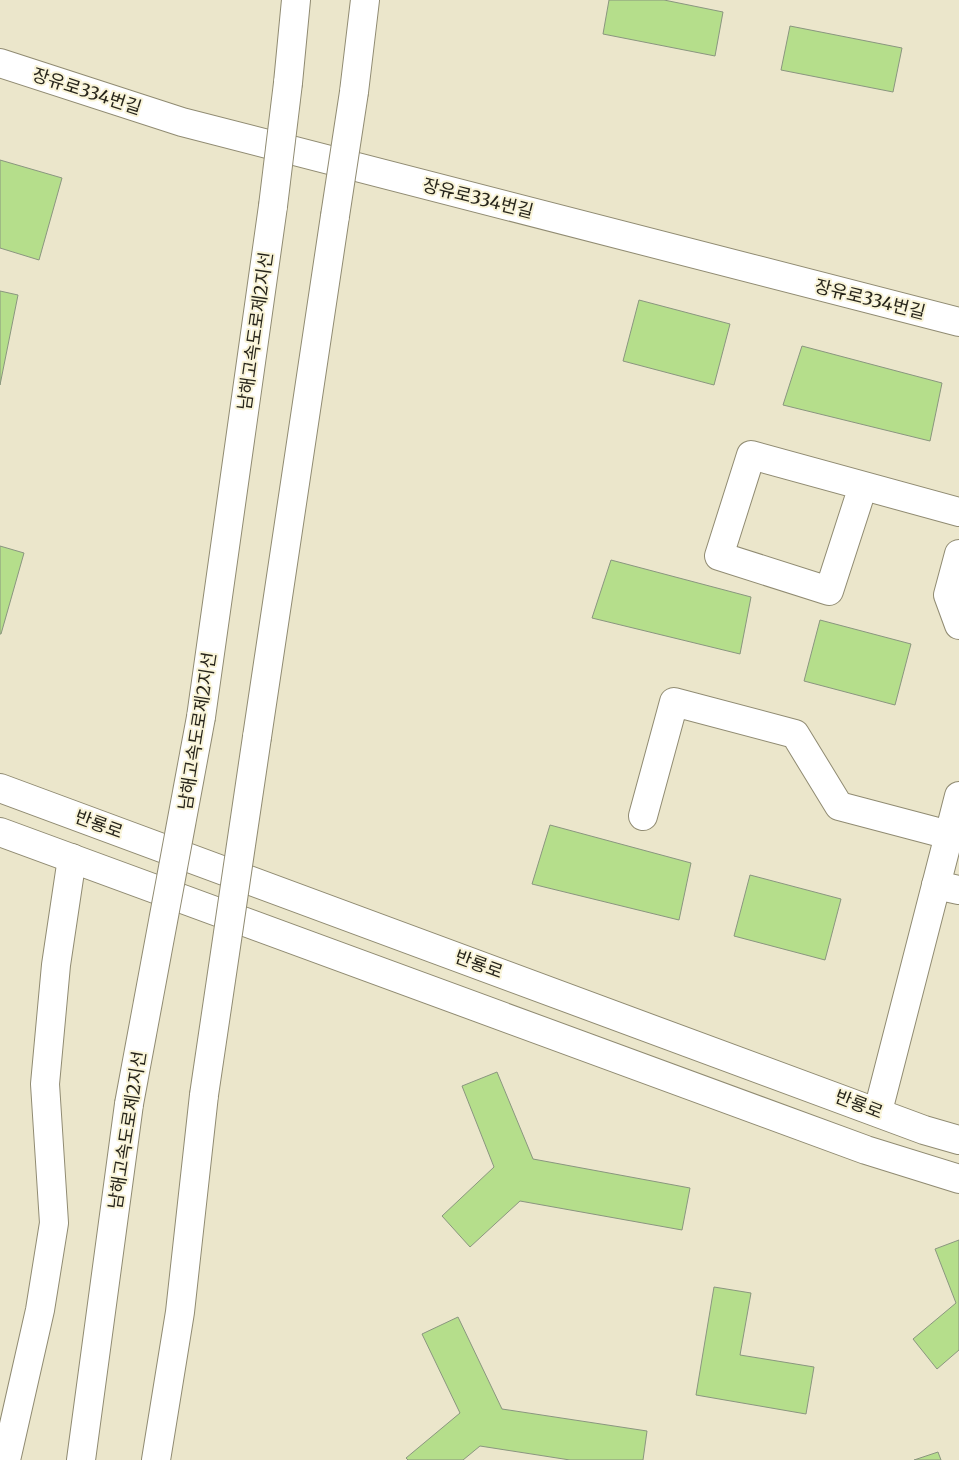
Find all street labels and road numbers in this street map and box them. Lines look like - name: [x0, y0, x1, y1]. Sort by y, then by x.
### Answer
- street label: 장유로334번길: [30, 63, 144, 119]
- street label: 장유로334번길: [420, 173, 536, 223]
- street label: 남해고속도로제2지선: [232, 250, 278, 412]
- street label: 장유로334번길: [812, 274, 928, 324]
- street label: 남해고속도로제2지선: [173, 650, 221, 812]
- street label: 반룡로: [72, 805, 126, 843]
- street label: 반룡로: [452, 945, 506, 983]
- street label: 남해고속도로제2지선: [103, 1049, 151, 1211]
- street label: 반룡로: [832, 1084, 886, 1124]

